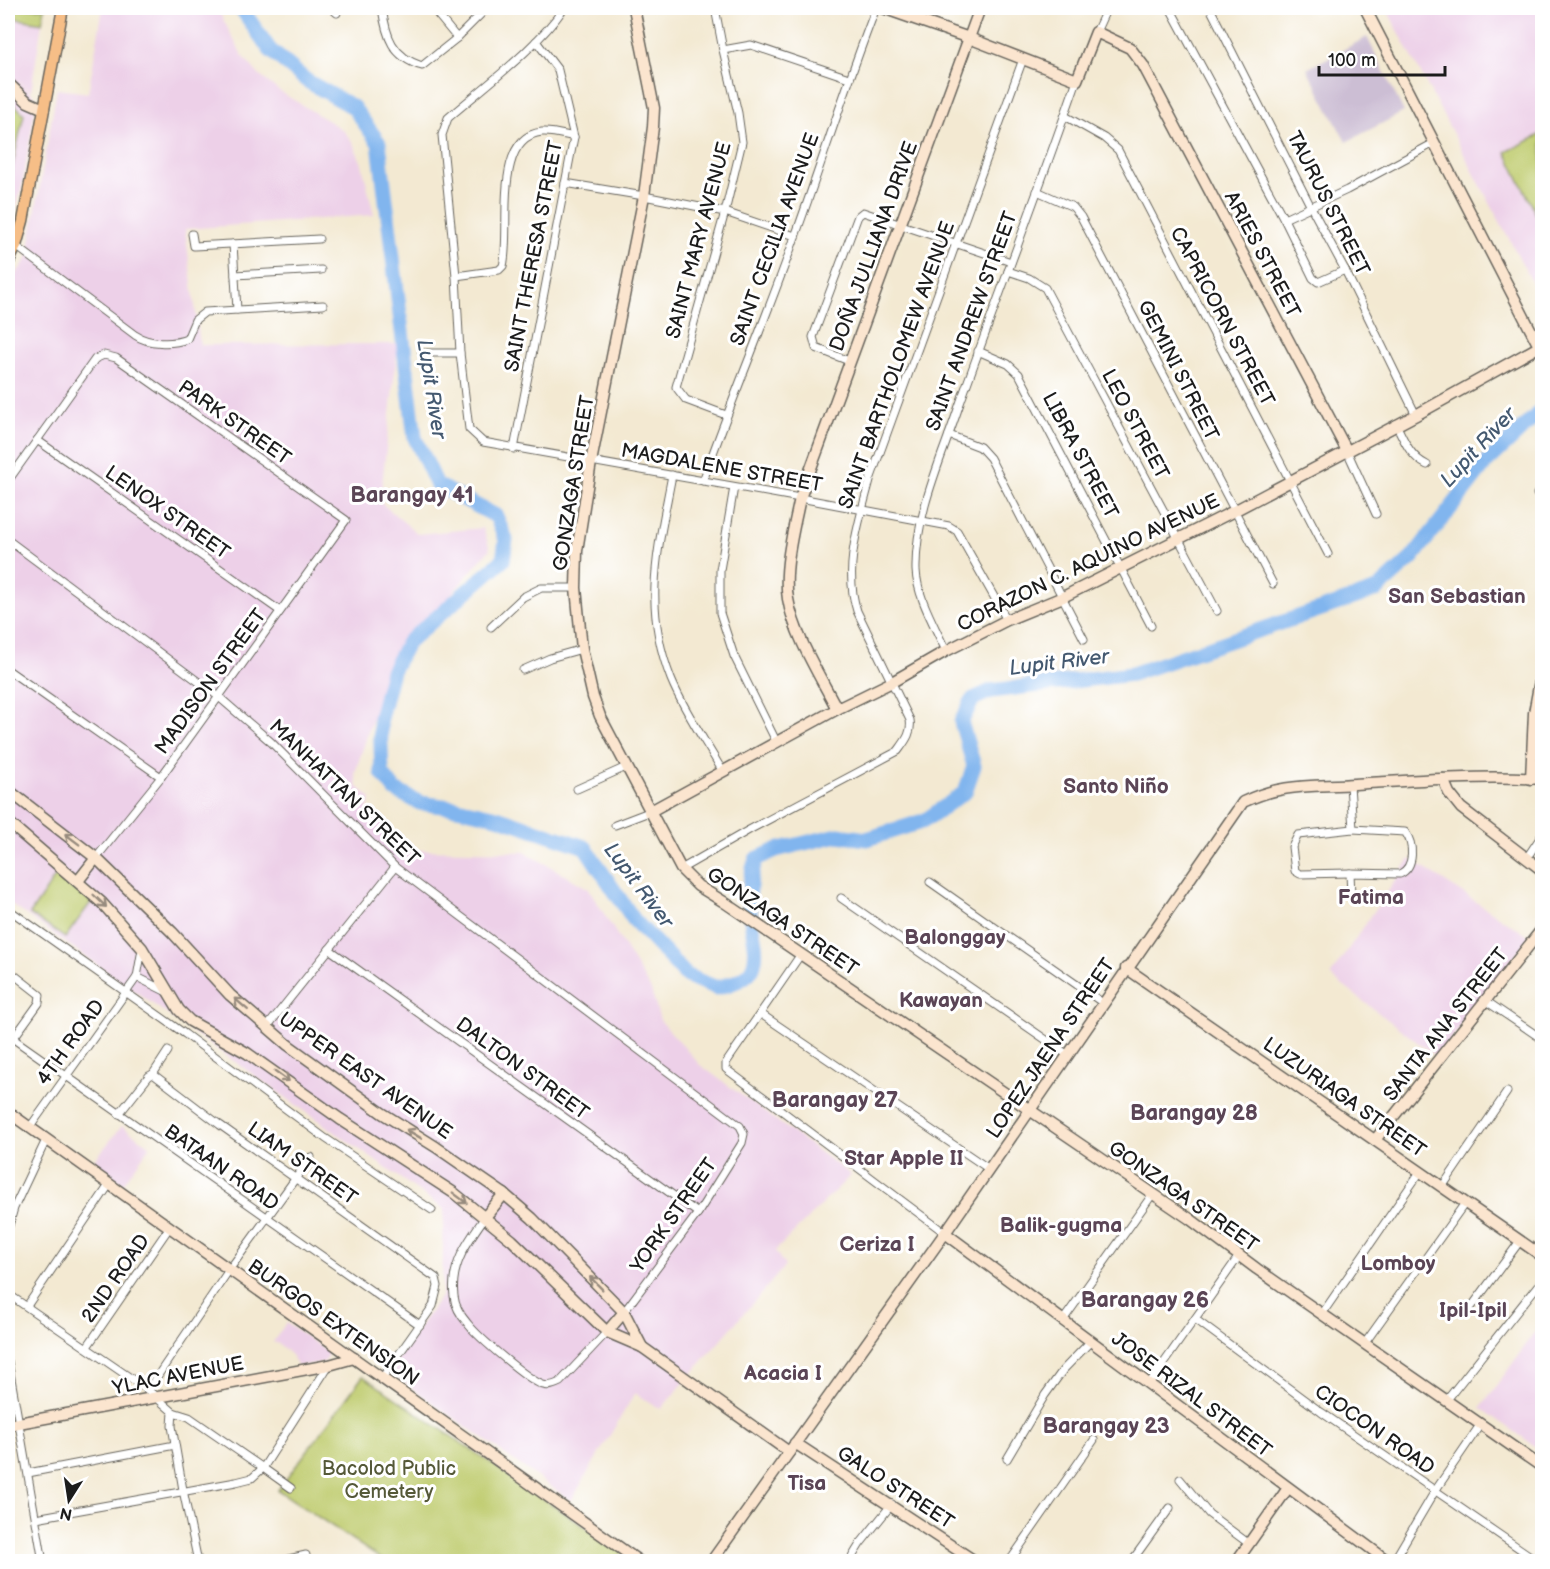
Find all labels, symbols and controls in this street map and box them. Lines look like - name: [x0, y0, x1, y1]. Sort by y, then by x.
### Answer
- scale bar: [1319, 39, 1445, 77]
- text: 100 m: [1328, 50, 1376, 71]
- street label: TAURUS STREET: [1281, 127, 1375, 280]
- street label: SAINT CECILIA AVENUE: [725, 130, 825, 349]
- street label: SAINT THERESA STREET: [500, 138, 568, 374]
- street label: DOÑA JULLIANA DRIVE: [825, 138, 923, 355]
- street label: SAINT MARY AVENUE: [661, 139, 737, 341]
- street label: ARIES STREET: [1219, 187, 1305, 322]
- street label: SAINT ANDREW STREET: [921, 208, 1023, 434]
- street label: SAINT BARTHOLOMEW AVENUE: [834, 218, 960, 512]
- street label: CAPRICORN STREET: [1165, 223, 1280, 410]
- street label: GEMINI STREET: [1132, 296, 1224, 445]
- water label: Lupit River: [411, 338, 452, 442]
- street label: LEO STREET: [1096, 365, 1174, 484]
- street label: PARK STREET: [173, 375, 295, 470]
- street label: LIBRA STREET: [1037, 388, 1123, 523]
- street label: GONZAGA STREET: [548, 394, 600, 573]
- water label: Lupit River: [1435, 401, 1523, 493]
- street label: MAGDALENE STREET: [619, 438, 825, 498]
- street label: LENOX STREET: [100, 461, 235, 565]
- district label: Barangay 41: [350, 482, 474, 509]
- street label: CORAZON C. AQUINO AVENUE: [953, 489, 1224, 637]
- district label: San Sebastian: [1388, 584, 1526, 609]
- street label: MADISON STREET: [150, 604, 272, 759]
- water label: Lupit River: [1008, 644, 1112, 681]
- street label: MANHATTAN STREET: [264, 715, 425, 871]
- district label: Santo Niño: [1063, 774, 1169, 799]
- one-way arrow: [64, 833, 80, 846]
- water label: Lupit River: [598, 838, 680, 934]
- street label: GONZAGA STREET: [702, 862, 863, 981]
- district label: Fatima: [1338, 885, 1404, 910]
- one-way arrow: [92, 894, 107, 908]
- district label: Balonggay: [904, 925, 1006, 950]
- street label: SANTA ANA STREET: [1379, 943, 1513, 1106]
- street label: LOPEZ JAENA STREET: [982, 954, 1120, 1143]
- district label: Kawayan: [899, 988, 983, 1013]
- street label: 4TH ROAD: [32, 995, 110, 1090]
- one-way arrow: [234, 997, 249, 1011]
- street label: UPPER EAST AVENUE: [274, 1007, 457, 1145]
- street label: DALTON STREET: [451, 1013, 594, 1125]
- street label: LUZURIAGA STREET: [1258, 1033, 1431, 1163]
- one-way arrow: [273, 1070, 289, 1082]
- district label: Barangay 27: [772, 1087, 898, 1114]
- district label: Barangay 28: [1130, 1100, 1258, 1127]
- street label: LIAM STREET: [243, 1117, 362, 1211]
- street label: BATAAN ROAD: [160, 1119, 283, 1216]
- one-way arrow: [406, 1127, 423, 1139]
- street label: GONZAGA STREET: [1104, 1136, 1263, 1258]
- district label: Star Apple II: [844, 1146, 964, 1171]
- street label: YORK STREET: [625, 1154, 722, 1278]
- one-way arrow: [452, 1191, 468, 1204]
- district label: Balik-gugma: [1000, 1213, 1122, 1238]
- street label: 2ND ROAD: [77, 1230, 155, 1327]
- district label: Ceriza I: [839, 1232, 915, 1257]
- district label: Lomboy: [1361, 1251, 1436, 1276]
- street label: BURGOS EXTENSION: [243, 1255, 424, 1391]
- one-way arrow: [589, 1276, 604, 1291]
- district label: Barangay 26: [1081, 1287, 1209, 1314]
- district label: Ipil-Ipil: [1439, 1298, 1507, 1323]
- street label: JOSE RIZAL STREET: [1107, 1327, 1276, 1463]
- street label: YLAC AVENUE: [109, 1351, 246, 1401]
- district label: Acacia I: [743, 1361, 822, 1386]
- street label: CIOCON ROAD: [1310, 1380, 1439, 1480]
- district label: Barangay 23: [1042, 1413, 1170, 1440]
- street label: GALO STREET: [833, 1441, 958, 1535]
- park label: Bacolod Public Cemetery: [322, 1457, 456, 1504]
- north arrow: [39, 1470, 99, 1530]
- district label: Tisa: [788, 1471, 826, 1496]
- text: N: [58, 1503, 74, 1524]

